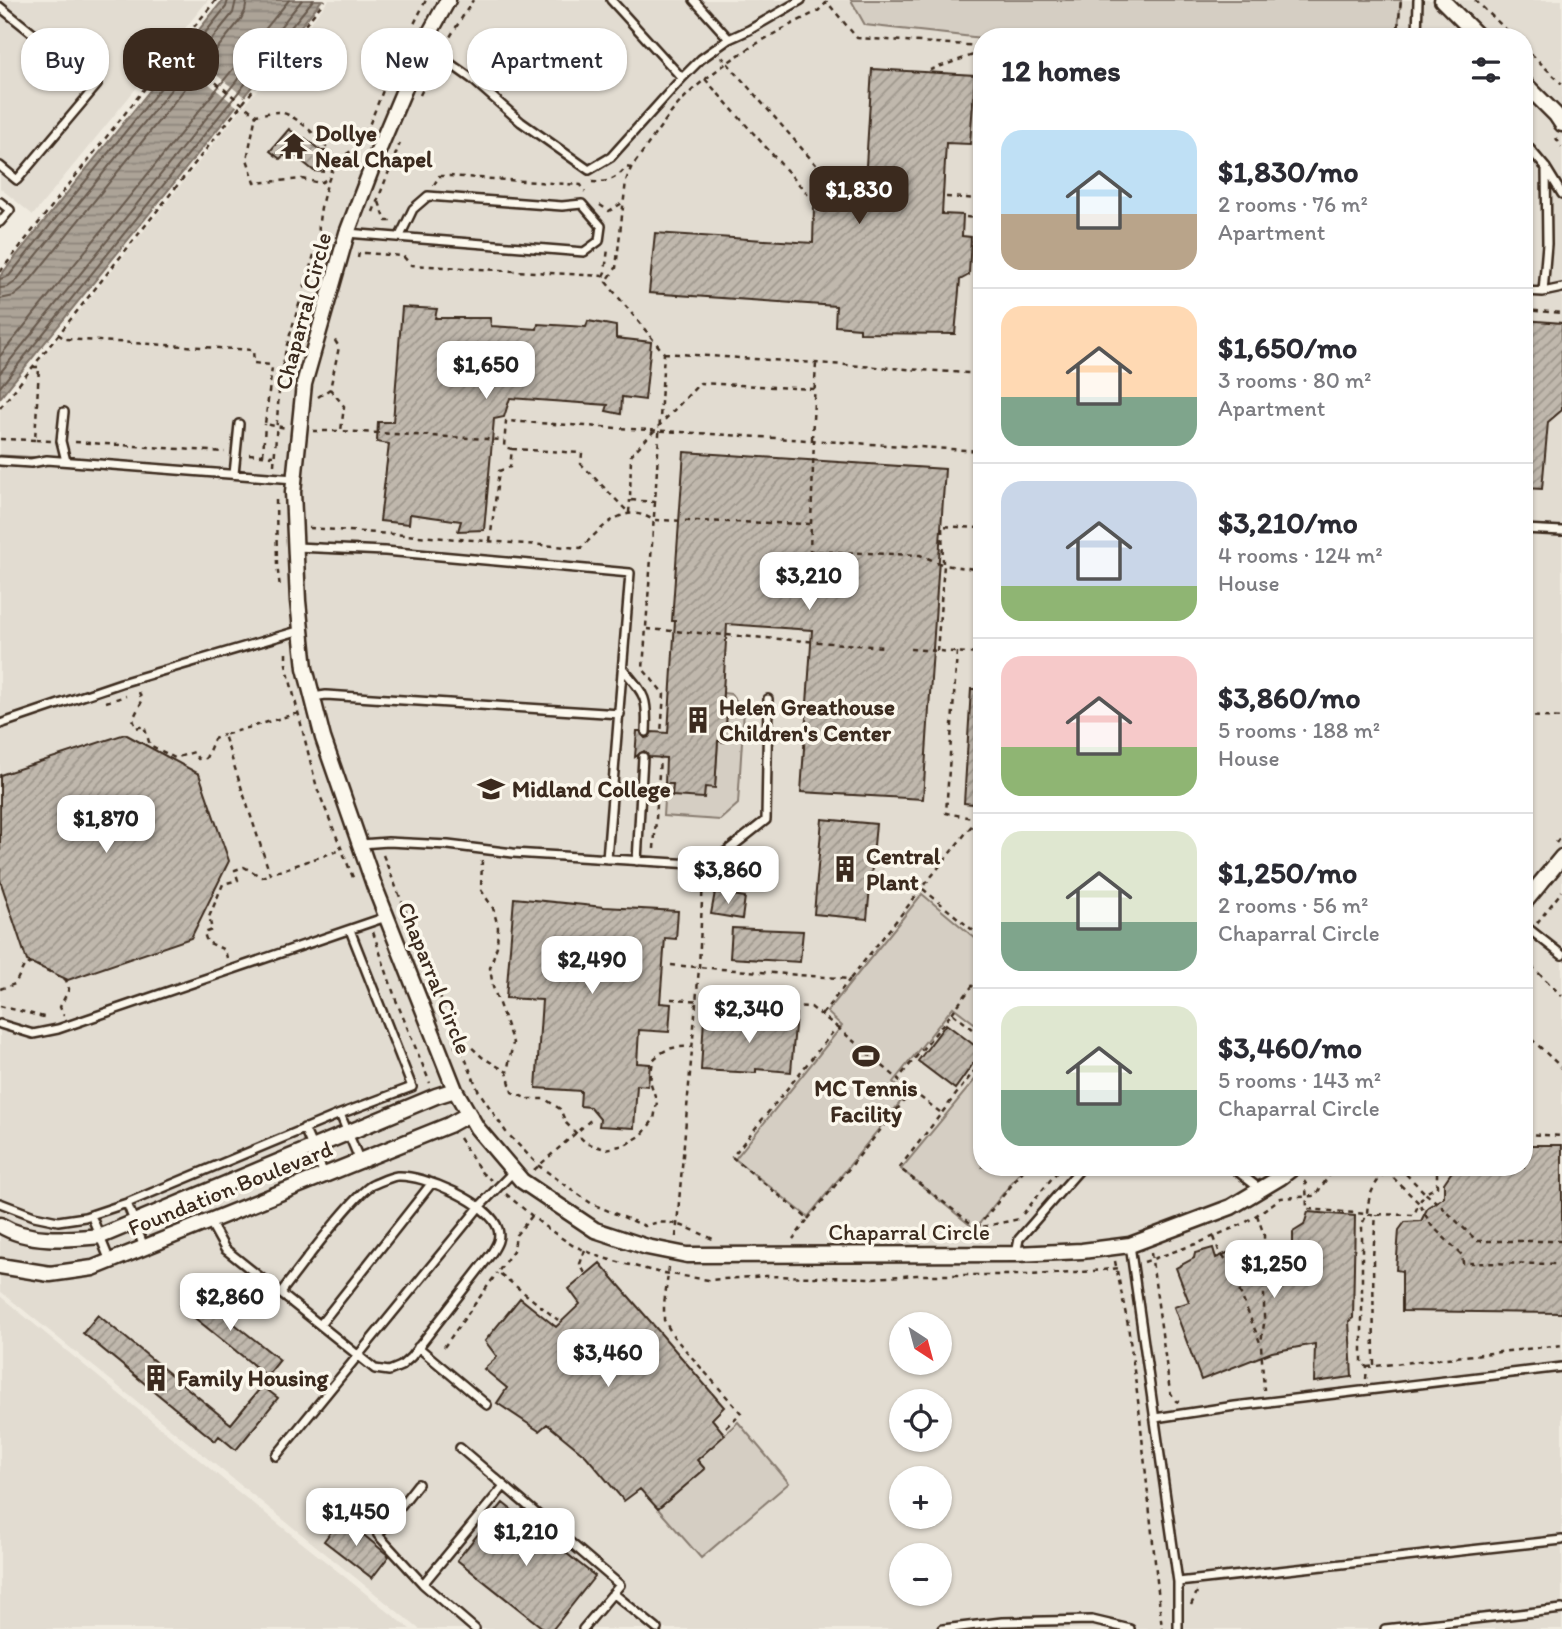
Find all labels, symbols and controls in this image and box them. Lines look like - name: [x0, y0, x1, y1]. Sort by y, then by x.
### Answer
- chip: Buy: [21, 28, 109, 91]
- chip: Rent: [123, 28, 219, 91]
- chip: Filters: [233, 28, 347, 91]
- chip: New: [361, 28, 453, 91]
- chip: Apartment: [467, 28, 627, 91]
- icon: filters: [1467, 51, 1505, 89]
- text: 12 homes: [1001, 52, 1121, 89]
- place label: Dollye Neal Chapel: [315, 119, 433, 173]
- temple icon: Dollye Neal Chapel: [279, 131, 309, 161]
- text: $1,830/mo: [1218, 153, 1359, 190]
- icon: home: [1057, 158, 1141, 242]
- pin: $1,830: [802, 166, 916, 226]
- text: $1,830: [825, 175, 893, 203]
- text: 2 rooms · 76 m²: [1218, 190, 1368, 218]
- text: Apartment: [1218, 218, 1325, 246]
- street label: Chaparral Circle: [269, 229, 337, 393]
- text: $1,650/mo: [1218, 329, 1357, 366]
- icon: home: [1057, 334, 1141, 418]
- pin: $1,650: [429, 342, 543, 401]
- text: $1,650: [453, 350, 519, 378]
- text: 3 rooms · 80 m²: [1218, 366, 1372, 394]
- text: Apartment: [1218, 394, 1325, 422]
- text: $3,210/mo: [1218, 504, 1358, 541]
- icon: home: [1057, 509, 1141, 593]
- text: 4 rooms · 124 m²: [1218, 541, 1383, 569]
- pin: $3,210: [752, 552, 866, 612]
- text: $3,210: [776, 561, 842, 589]
- text: House: [1218, 569, 1280, 597]
- text: $3,860/mo: [1218, 679, 1361, 716]
- icon: home: [1057, 684, 1141, 768]
- place label: Helen Greathouse Children's Center: [719, 693, 895, 747]
- building icon: Helen Greathouse Children's Center: [683, 705, 713, 735]
- text: 5 rooms · 188 m²: [1218, 716, 1380, 744]
- text: House: [1218, 744, 1280, 772]
- school or university icon: Midland College: [476, 774, 506, 804]
- place label: Midland College: [512, 775, 671, 803]
- pin: $1,870: [49, 796, 163, 855]
- text: $1,870: [73, 804, 139, 832]
- place label: Central Plant: [866, 842, 941, 896]
- pin: $3,860: [671, 846, 785, 906]
- building icon: Central Plant: [830, 854, 860, 884]
- text: $1,250/mo: [1218, 854, 1357, 891]
- text: $3,860: [694, 855, 762, 883]
- icon: home: [1057, 859, 1141, 943]
- text: 2 rooms · 56 m²: [1218, 891, 1369, 919]
- street label: Chaparral Circle: [392, 898, 478, 1058]
- text: Chaparral Circle: [1218, 919, 1380, 947]
- pin: $2,490: [535, 936, 649, 996]
- text: $2,490: [557, 945, 627, 973]
- pin: $2,340: [692, 986, 806, 1045]
- text: $2,340: [714, 994, 784, 1022]
- text: $3,460/mo: [1218, 1029, 1362, 1066]
- icon: home: [1057, 1034, 1141, 1118]
- sports icon: MC Tennis Facility: [851, 1041, 881, 1071]
- text: 5 rooms · 143 m²: [1218, 1066, 1381, 1094]
- place label: MC Tennis Facility: [814, 1074, 918, 1128]
- text: Chaparral Circle: [1218, 1094, 1380, 1122]
- street label: Foundation Boulevard: [124, 1134, 336, 1242]
- street label: Chaparral Circle: [828, 1218, 990, 1246]
- pin: $1,250: [1217, 1240, 1331, 1300]
- text: $1,250: [1241, 1249, 1307, 1277]
- pin: $2,860: [173, 1274, 287, 1333]
- text: $2,860: [196, 1282, 264, 1310]
- north arrow: [889, 1312, 952, 1376]
- map controls: [889, 1312, 952, 1606]
- pin: $3,460: [551, 1330, 665, 1389]
- text: $3,460: [573, 1338, 643, 1366]
- building icon: Family Housing: [141, 1363, 171, 1393]
- place label: Family Housing: [177, 1364, 329, 1392]
- button: locate: [889, 1389, 952, 1452]
- button: +: [889, 1466, 952, 1529]
- pin: $1,450: [299, 1488, 413, 1548]
- text: $1,450: [322, 1497, 390, 1525]
- pin: $1,210: [469, 1508, 583, 1568]
- text: $1,210: [494, 1517, 558, 1545]
- button: −: [889, 1543, 952, 1606]

